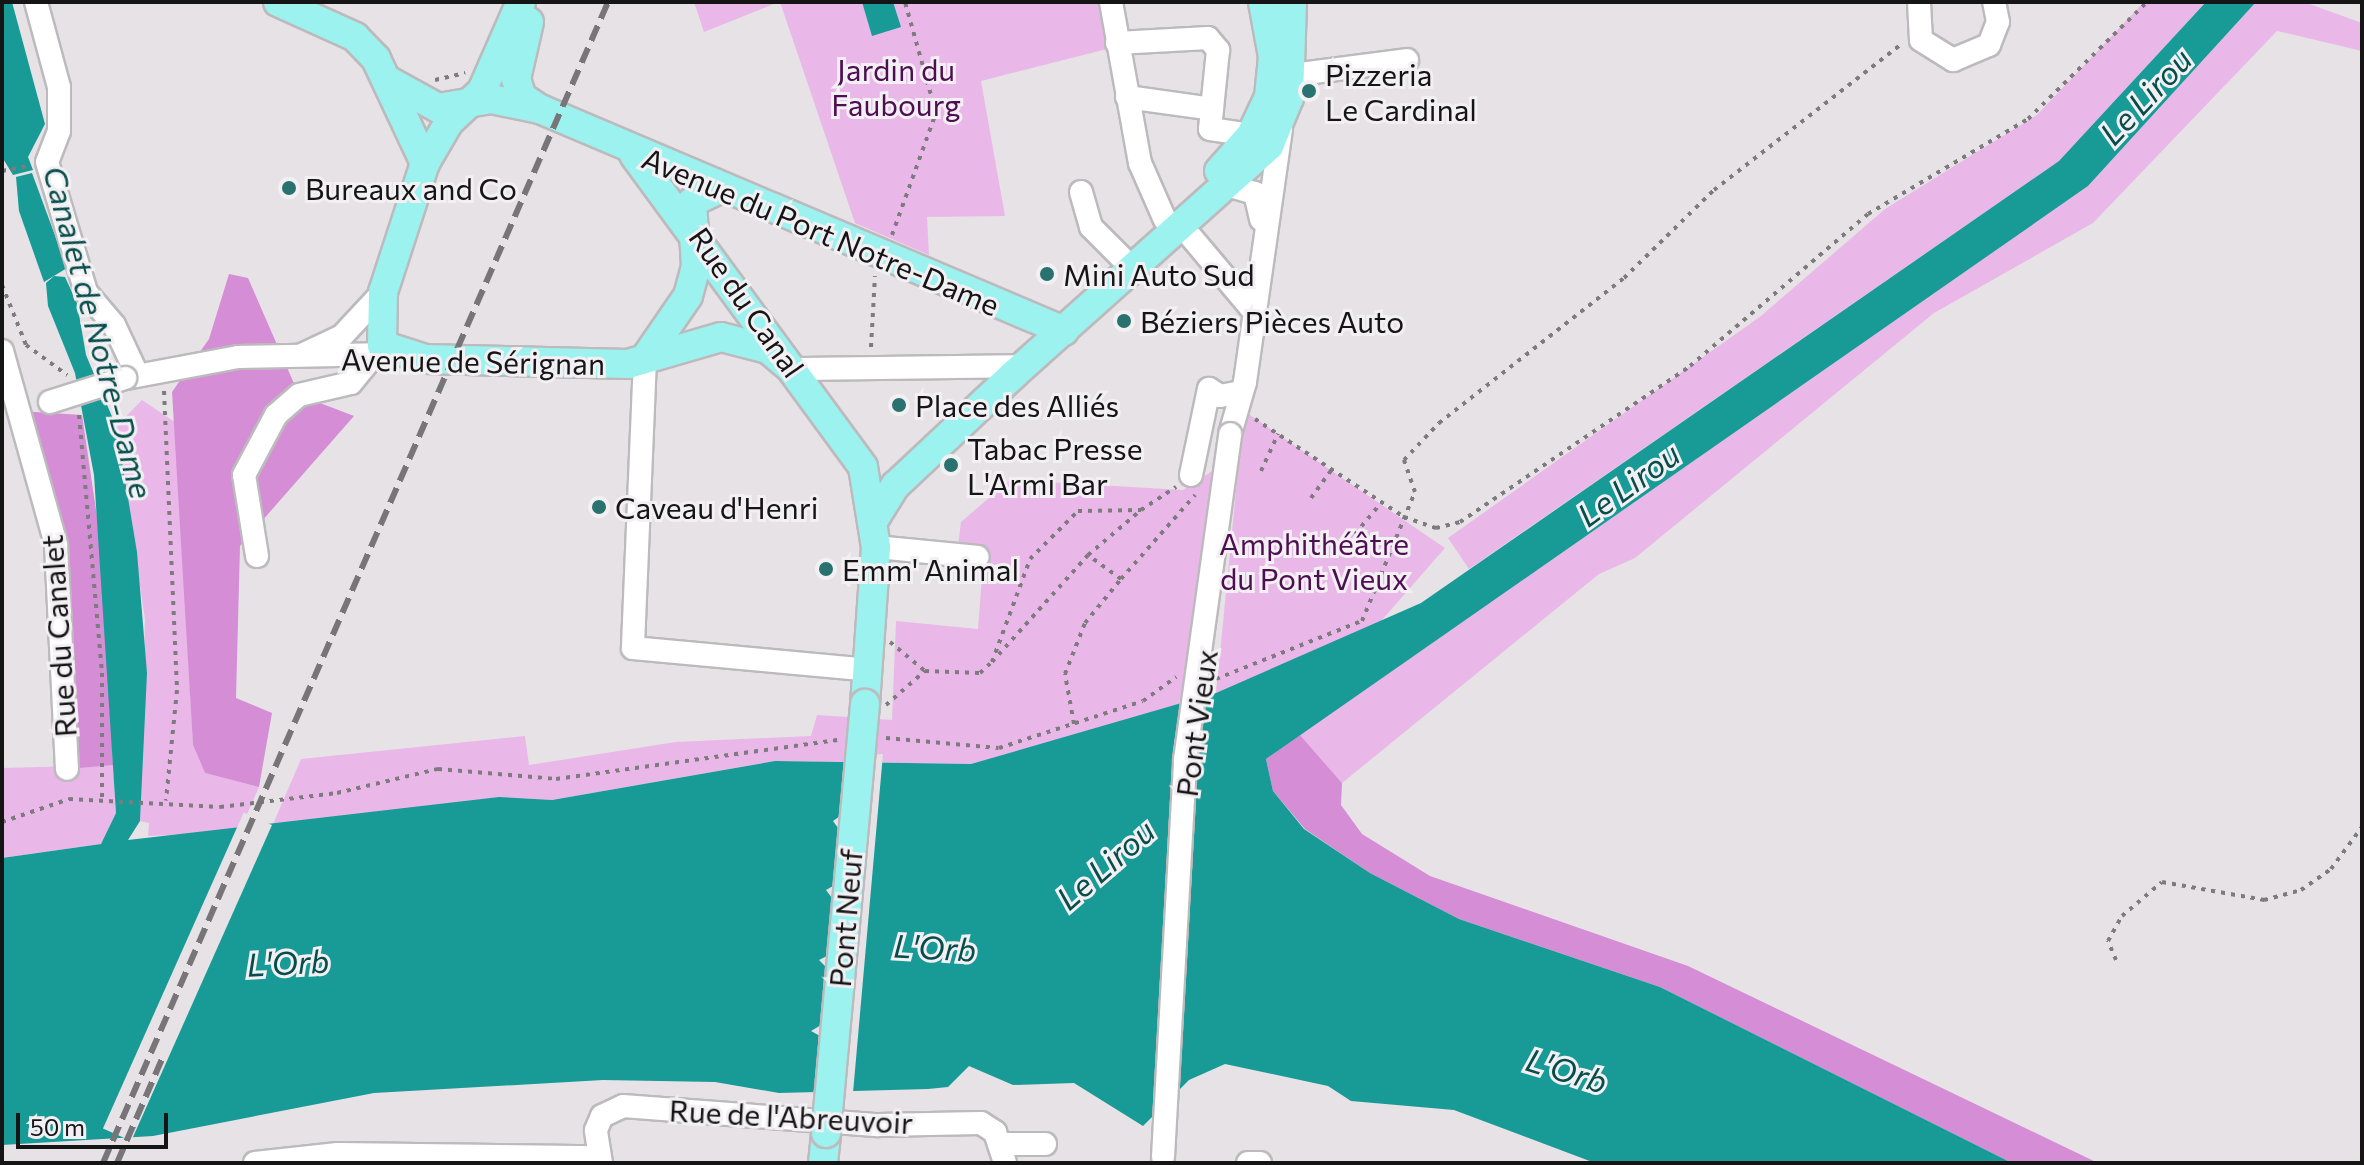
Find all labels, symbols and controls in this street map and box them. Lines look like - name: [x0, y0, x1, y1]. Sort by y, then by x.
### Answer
- water label: Le Lirou: [2091, 40, 2199, 152]
- park label: Jardin du Faubourg: [831, 51, 961, 122]
- place label: Pizzeria Le Cardinal: [1325, 56, 1477, 126]
- marker: Pizzeria Le Cardinal: [1300, 82, 1318, 100]
- street label: Avenue du Port Notre-Dame: [637, 139, 1005, 323]
- water label: Canalet de Notre-Dame: [36, 161, 162, 503]
- place label: Bureaux and Co: [305, 170, 517, 206]
- marker: Bureaux and Co: [280, 179, 298, 197]
- street label: Rue du Canal: [682, 220, 812, 384]
- place label: Mini Auto Sud: [1063, 256, 1255, 292]
- marker: Mini Auto Sud: [1038, 265, 1056, 283]
- place label: Béziers Pièces Auto: [1140, 303, 1404, 339]
- marker: Béziers Pièces Auto: [1115, 312, 1133, 330]
- street label: Avenue de Sérignan: [341, 341, 605, 381]
- place label: Place des Alliés: [915, 387, 1119, 423]
- marker: Place des Alliés: [890, 396, 908, 414]
- place label: Tabac Presse L'Armi Bar: [967, 430, 1143, 500]
- water label: Le Lirou: [1569, 434, 1687, 534]
- marker: Tabac Presse L'Armi Bar: [942, 456, 960, 474]
- place label: Caveau d'Henri: [615, 489, 818, 525]
- marker: Caveau d'Henri: [590, 498, 608, 516]
- park label: Amphithéâtre du Pont Vieux: [1219, 525, 1409, 596]
- street label: Rue du Canalet: [33, 534, 83, 738]
- place label: Emm' Animal: [842, 551, 1019, 587]
- marker: Emm' Animal: [817, 560, 835, 578]
- street label: Pont Vieux: [1168, 647, 1224, 799]
- water label: Le Lirou: [1048, 811, 1162, 917]
- street label: Pont Neuf: [821, 847, 869, 989]
- water label: L'Orb: [893, 926, 977, 968]
- water label: L'Orb: [246, 941, 330, 983]
- water label: L'Orb: [1522, 1040, 1612, 1100]
- street label: Rue de l'Abreuvoir: [668, 1092, 914, 1140]
- scale bar: [20, 1097, 172, 1147]
- text: 50 m: [30, 1112, 85, 1141]

